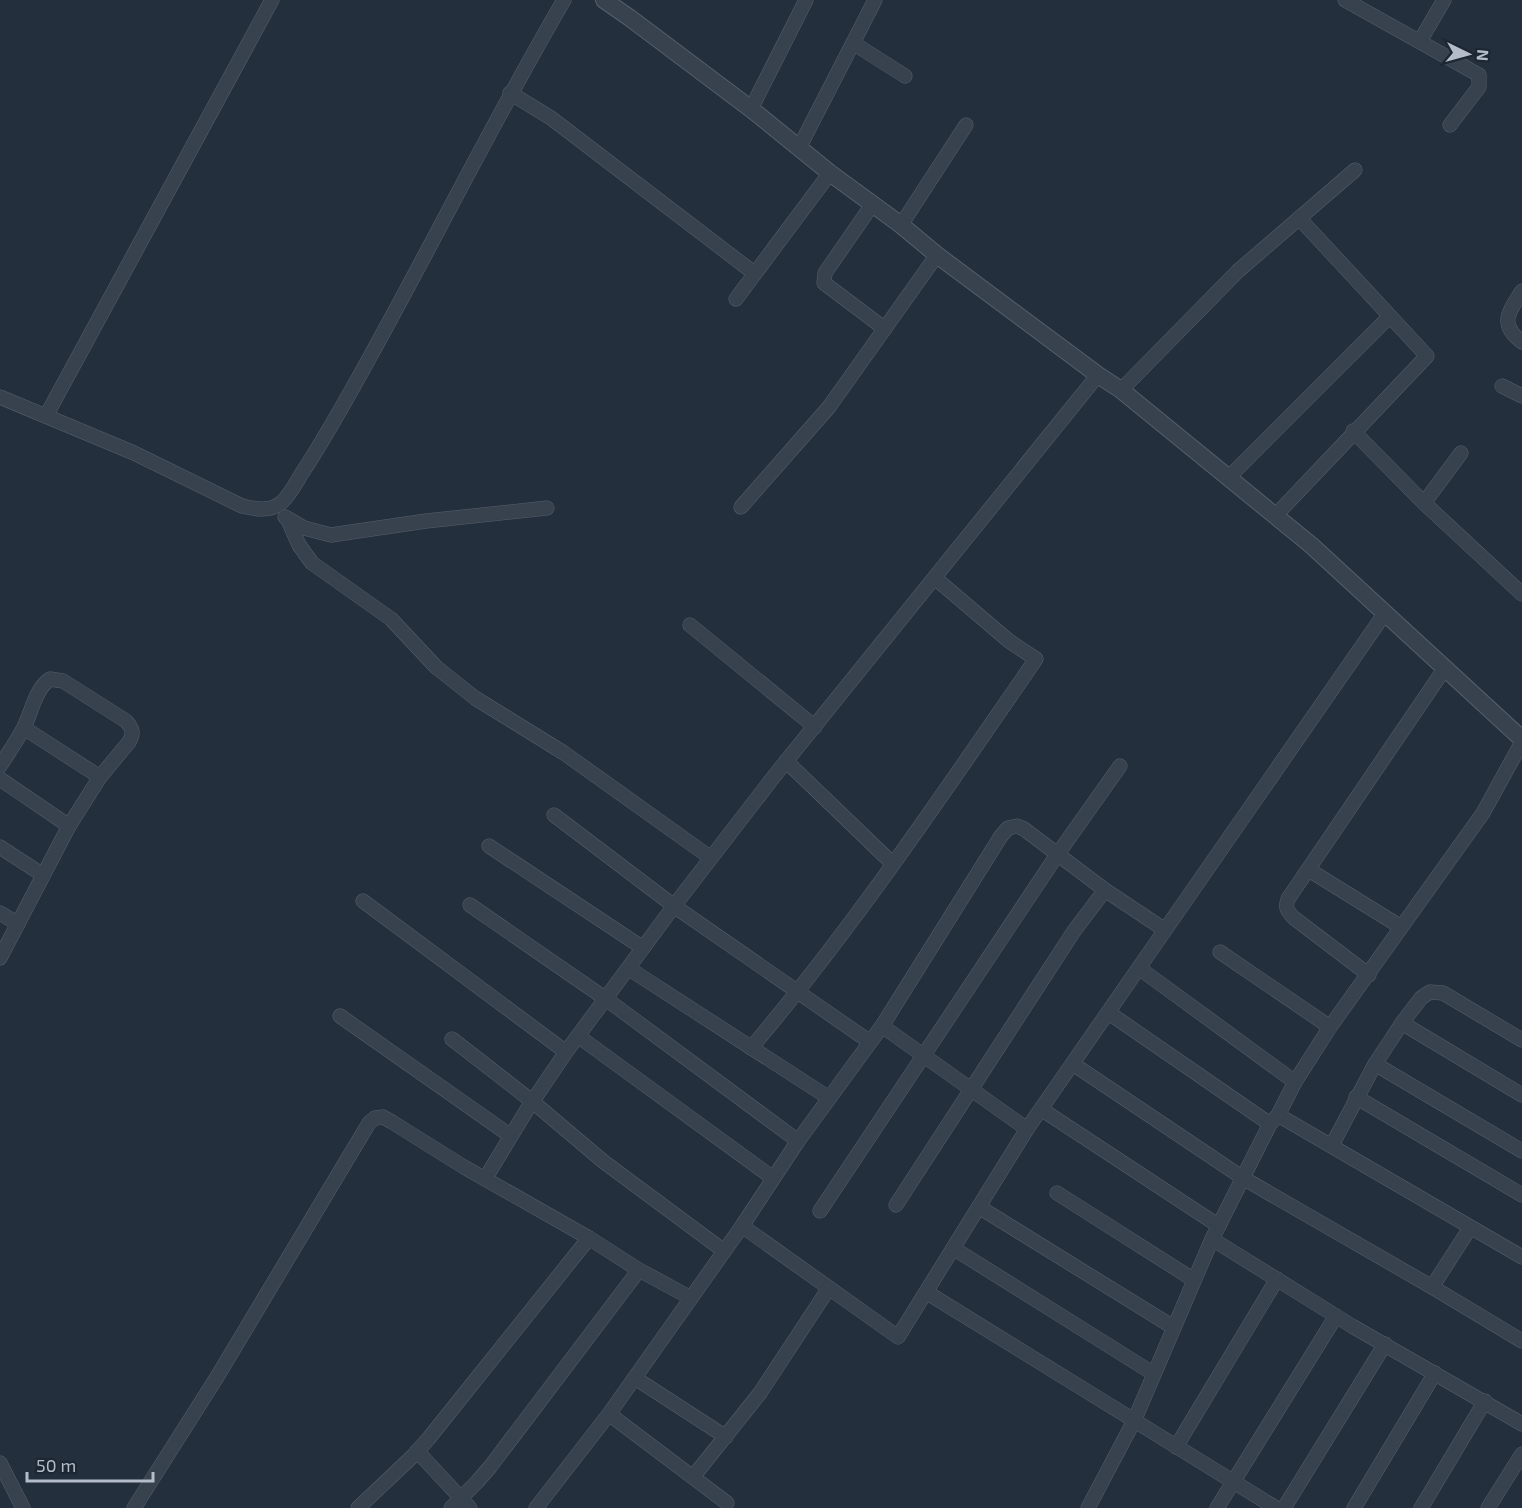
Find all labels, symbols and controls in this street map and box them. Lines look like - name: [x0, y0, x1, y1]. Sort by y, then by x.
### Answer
- north arrow: [1438, 24, 1498, 84]
- text: N: [1473, 49, 1493, 62]
- scale bar: [27, 1445, 153, 1483]
- text: 50 m: [36, 1454, 76, 1476]

